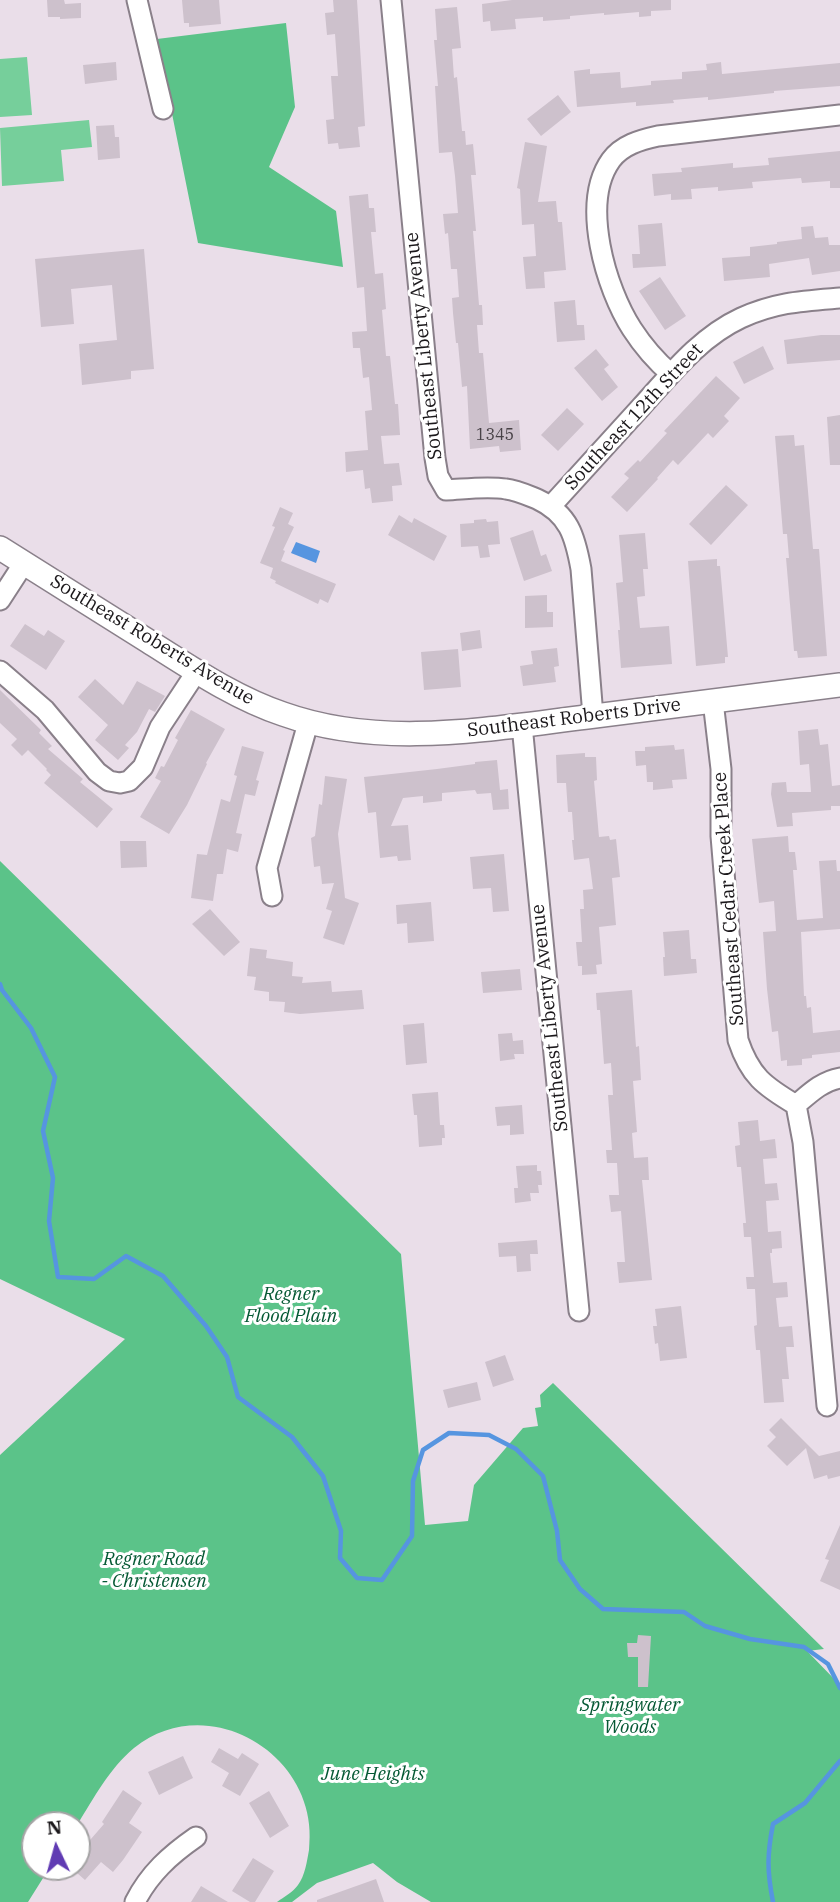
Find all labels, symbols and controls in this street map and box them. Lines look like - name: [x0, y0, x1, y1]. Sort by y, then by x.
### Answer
- street label: Southeast Liberty Avenue: [401, 231, 447, 461]
- street label: Southeast 12th Street: [560, 339, 708, 495]
- house number: 1345: [476, 425, 514, 445]
- street label: Southeast Roberts Avenue: [46, 570, 258, 710]
- street label: Southeast Roberts Drive: [466, 694, 682, 742]
- street label: Southeast Cedar Creek Place: [709, 771, 749, 1027]
- street label: Southeast Liberty Avenue: [527, 903, 573, 1133]
- park label: Regner Flood Plain: [245, 1284, 337, 1328]
- park label: Regner Road - Christensen: [101, 1549, 207, 1593]
- park label: Springwater Woods: [580, 1695, 680, 1739]
- park label: June Heights: [321, 1764, 425, 1786]
- north arrow: [21, 1811, 91, 1881]
- text: N: [46, 1814, 63, 1840]

